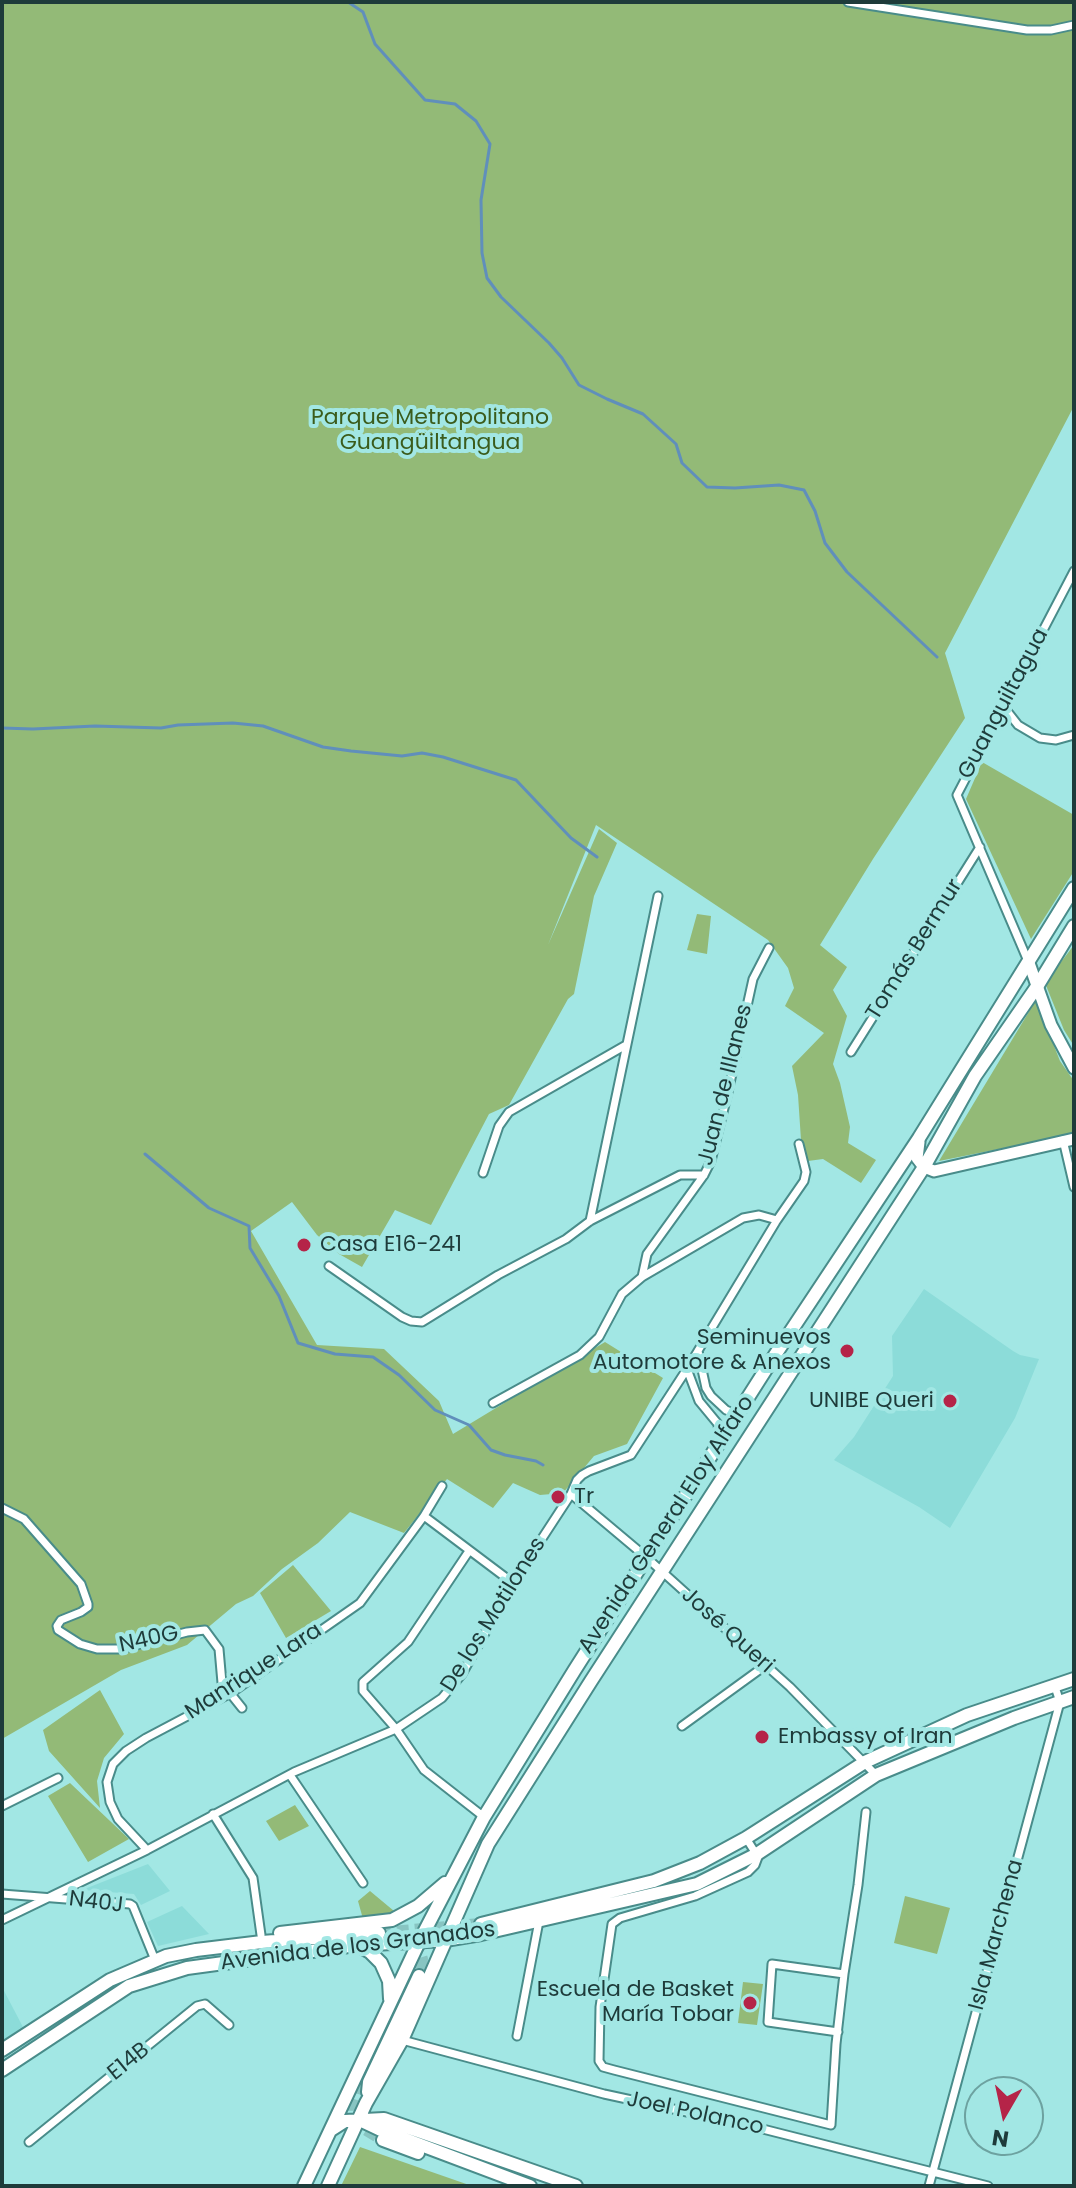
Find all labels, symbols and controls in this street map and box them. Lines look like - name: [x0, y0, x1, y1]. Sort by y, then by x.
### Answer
- park label: Parque Metropolitano Guangüiltangua: [311, 405, 549, 456]
- street label: Guanguiltagua: [953, 624, 1055, 784]
- street label: Tomás Bermur: [861, 875, 969, 1025]
- street label: Juan de Illanes: [693, 1002, 759, 1168]
- place label: Casa E16-241: [320, 1232, 462, 1258]
- marker: Casa E16-241: [295, 1236, 313, 1254]
- place label: Seminuevos Automotore & Anexos: [593, 1325, 831, 1376]
- marker: Seminuevos Automotore & Anexos: [838, 1342, 856, 1360]
- place label: UNIBE Queri: [809, 1388, 934, 1414]
- street label: Avenida General Eloy Alfaro: [574, 1391, 760, 1659]
- marker: UNIBE Queri: [941, 1392, 959, 1410]
- place label: Tr: [574, 1484, 594, 1510]
- marker: Tr: [549, 1488, 567, 1506]
- street label: De los Motilones: [436, 1533, 552, 1697]
- street label: José Queri: [675, 1583, 779, 1679]
- street label: Manrique Lara: [181, 1618, 327, 1726]
- street label: N40G: [117, 1621, 181, 1659]
- place label: Embassy of Iran: [778, 1724, 953, 1750]
- marker: Embassy of Iran: [753, 1728, 771, 1746]
- street label: Isla Marchena: [964, 1857, 1030, 2013]
- street label: N40J: [67, 1887, 125, 1919]
- street label: Avenida de los Granados: [219, 1917, 497, 1977]
- place label: Escuela de Basket María Tobar: [537, 1977, 734, 2028]
- marker: Escuela de Basket María Tobar: [741, 1994, 759, 2012]
- street label: E14B: [103, 2037, 155, 2087]
- north arrow: [964, 2076, 1044, 2156]
- street label: Joel Polanco: [624, 2087, 766, 2141]
- text: N: [990, 2122, 1011, 2155]

